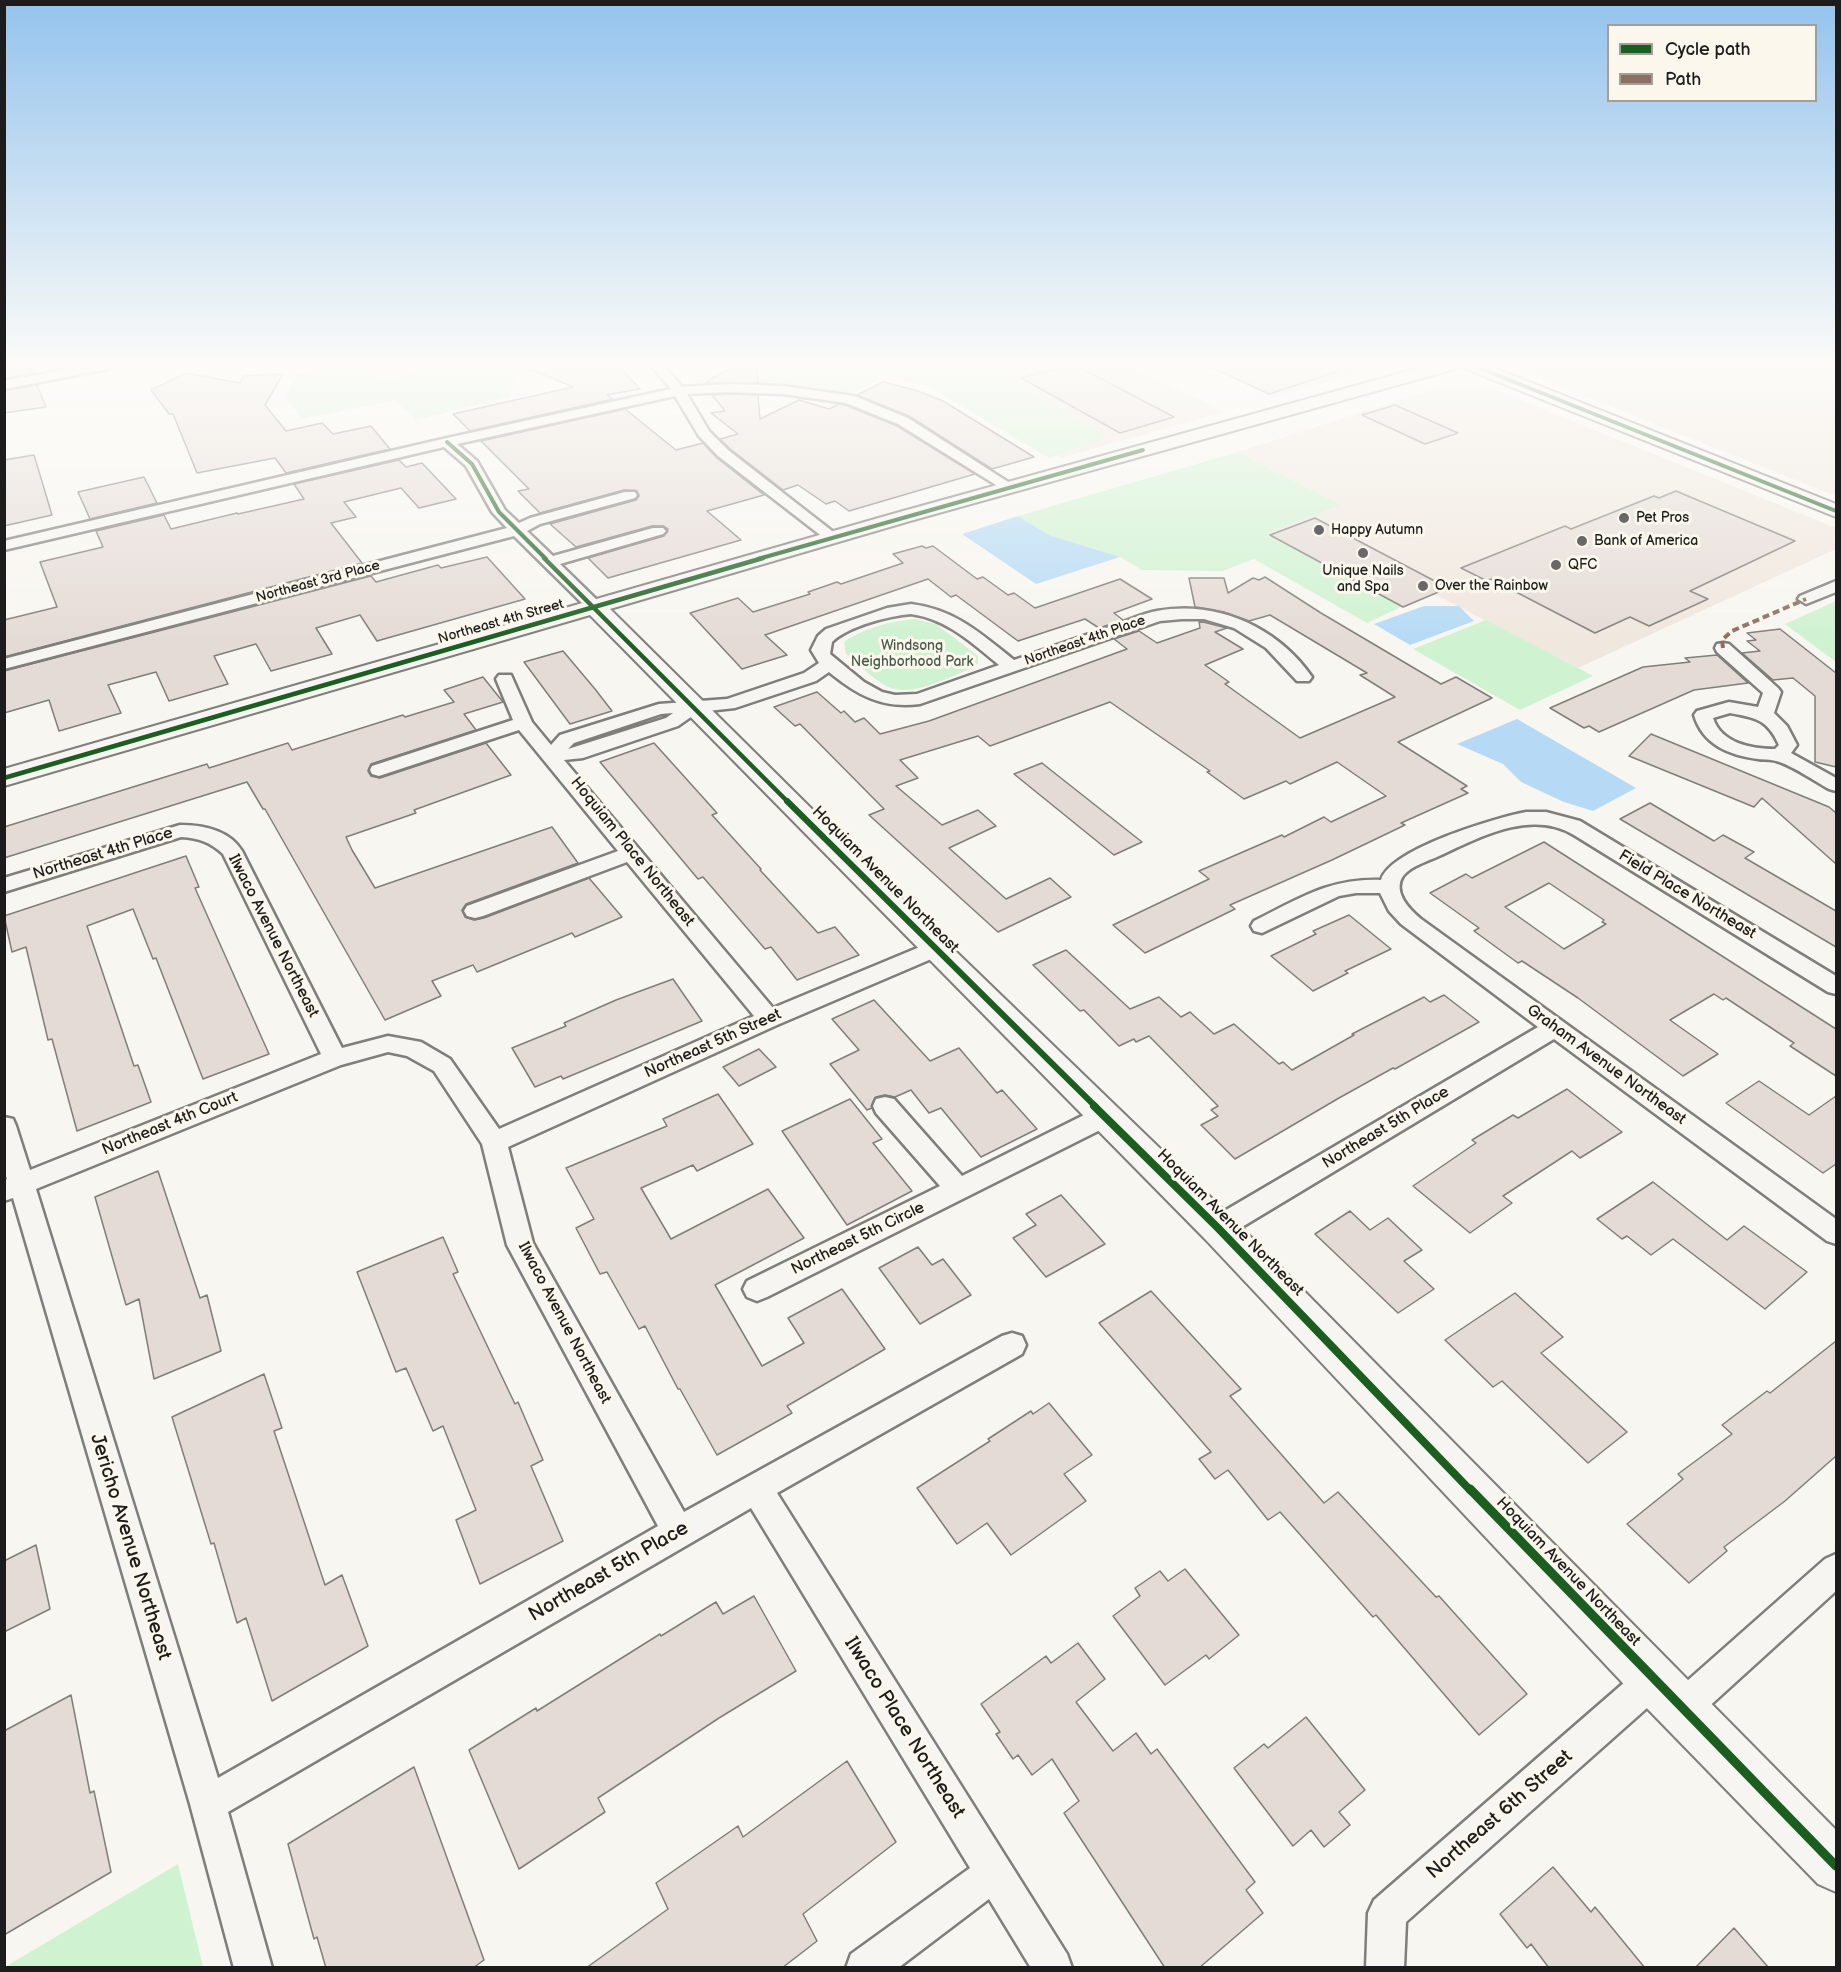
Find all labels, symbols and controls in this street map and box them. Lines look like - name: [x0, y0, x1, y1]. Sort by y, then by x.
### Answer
- legend: [1607, 24, 1817, 102]
- text: Cycle path: [1665, 39, 1751, 60]
- text: Path: [1665, 69, 1701, 90]
- place label: Pet Pros: [1636, 510, 1689, 526]
- marker: Pet Pros: [1617, 511, 1631, 525]
- place label: Happy Autumn: [1331, 522, 1423, 538]
- marker: Happy Autumn: [1312, 523, 1326, 537]
- place label: Bank of America: [1594, 533, 1698, 549]
- marker: Bank of America: [1575, 534, 1589, 548]
- marker: Unique Nails and Spa: [1356, 546, 1370, 560]
- street label: Northeast 3rd Place: [254, 557, 382, 607]
- place label: QFC: [1568, 557, 1597, 573]
- marker: QFC: [1549, 558, 1563, 572]
- place label: Unique Nails and Spa: [1322, 563, 1404, 596]
- place label: Over the Rainbow: [1435, 578, 1548, 594]
- marker: Over the Rainbow: [1416, 579, 1430, 593]
- street label: Northeast 4th Street: [436, 596, 566, 648]
- street label: Northeast 4th Place: [1022, 612, 1148, 670]
- park label: Windsong Neighborhood Park: [851, 638, 973, 670]
- street label: Hoquiam Place Northeast: [566, 773, 698, 931]
- street label: Hoquiam Avenue Northeast: [808, 803, 962, 957]
- street label: Northeast 4th Place: [31, 824, 175, 884]
- street label: Field Place Northeast: [1615, 846, 1759, 944]
- street label: Ilwaco Avenue Northeast: [224, 851, 322, 1021]
- street label: Graham Avenue Northeast: [1523, 1001, 1689, 1129]
- street label: Northeast 5th Street: [642, 1005, 784, 1083]
- street label: Northeast 5th Place: [1319, 1083, 1453, 1173]
- street label: Northeast 4th Court: [99, 1088, 241, 1160]
- street label: Hoquiam Avenue Northeast: [1153, 1146, 1307, 1300]
- street label: Northeast 5th Circle: [788, 1198, 928, 1280]
- street label: Ilwaco Avenue Northeast: [513, 1239, 615, 1407]
- street label: Jericho Avenue Northeast: [84, 1431, 176, 1663]
- street label: Hoquiam Avenue Northeast: [1492, 1494, 1644, 1650]
- street label: Northeast 5th Place: [525, 1516, 693, 1628]
- street label: Ilwaco Place Northeast: [838, 1633, 970, 1823]
- street label: Northeast 6th Street: [1422, 1745, 1578, 1885]

